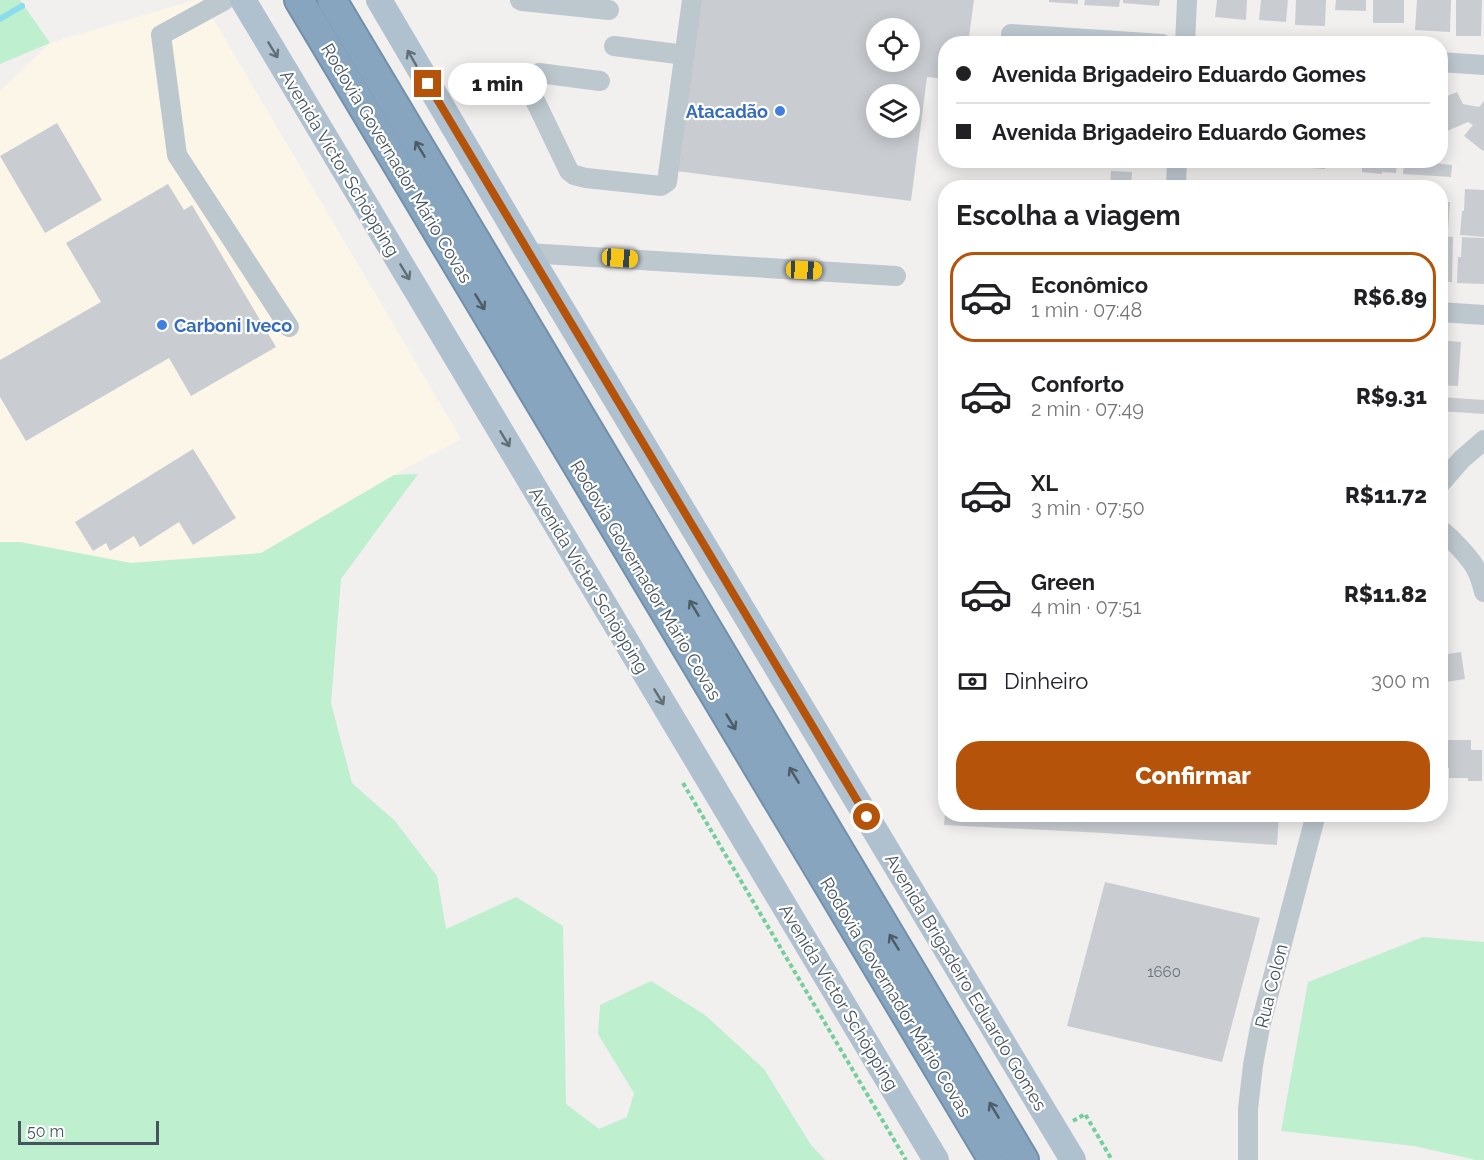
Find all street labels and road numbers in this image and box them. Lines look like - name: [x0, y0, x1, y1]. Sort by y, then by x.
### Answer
- street label: Rodovia Governador Mário Covas: [317, 40, 477, 287]
- street label: Avenida Victor Schöpping: [276, 66, 404, 260]
- street label: Rodovia Governador Mário Covas: [566, 457, 726, 704]
- street label: Avenida Victor Schöpping: [525, 483, 653, 677]
- street label: Avenida Brigadeiro Eduardo Gomes: [881, 850, 1051, 1115]
- street label: Rodovia Governador Mário Covas: [816, 874, 976, 1121]
- street label: Avenida Victor Schöpping: [775, 900, 903, 1094]
- street label: Rua Colon: [1250, 942, 1292, 1030]

